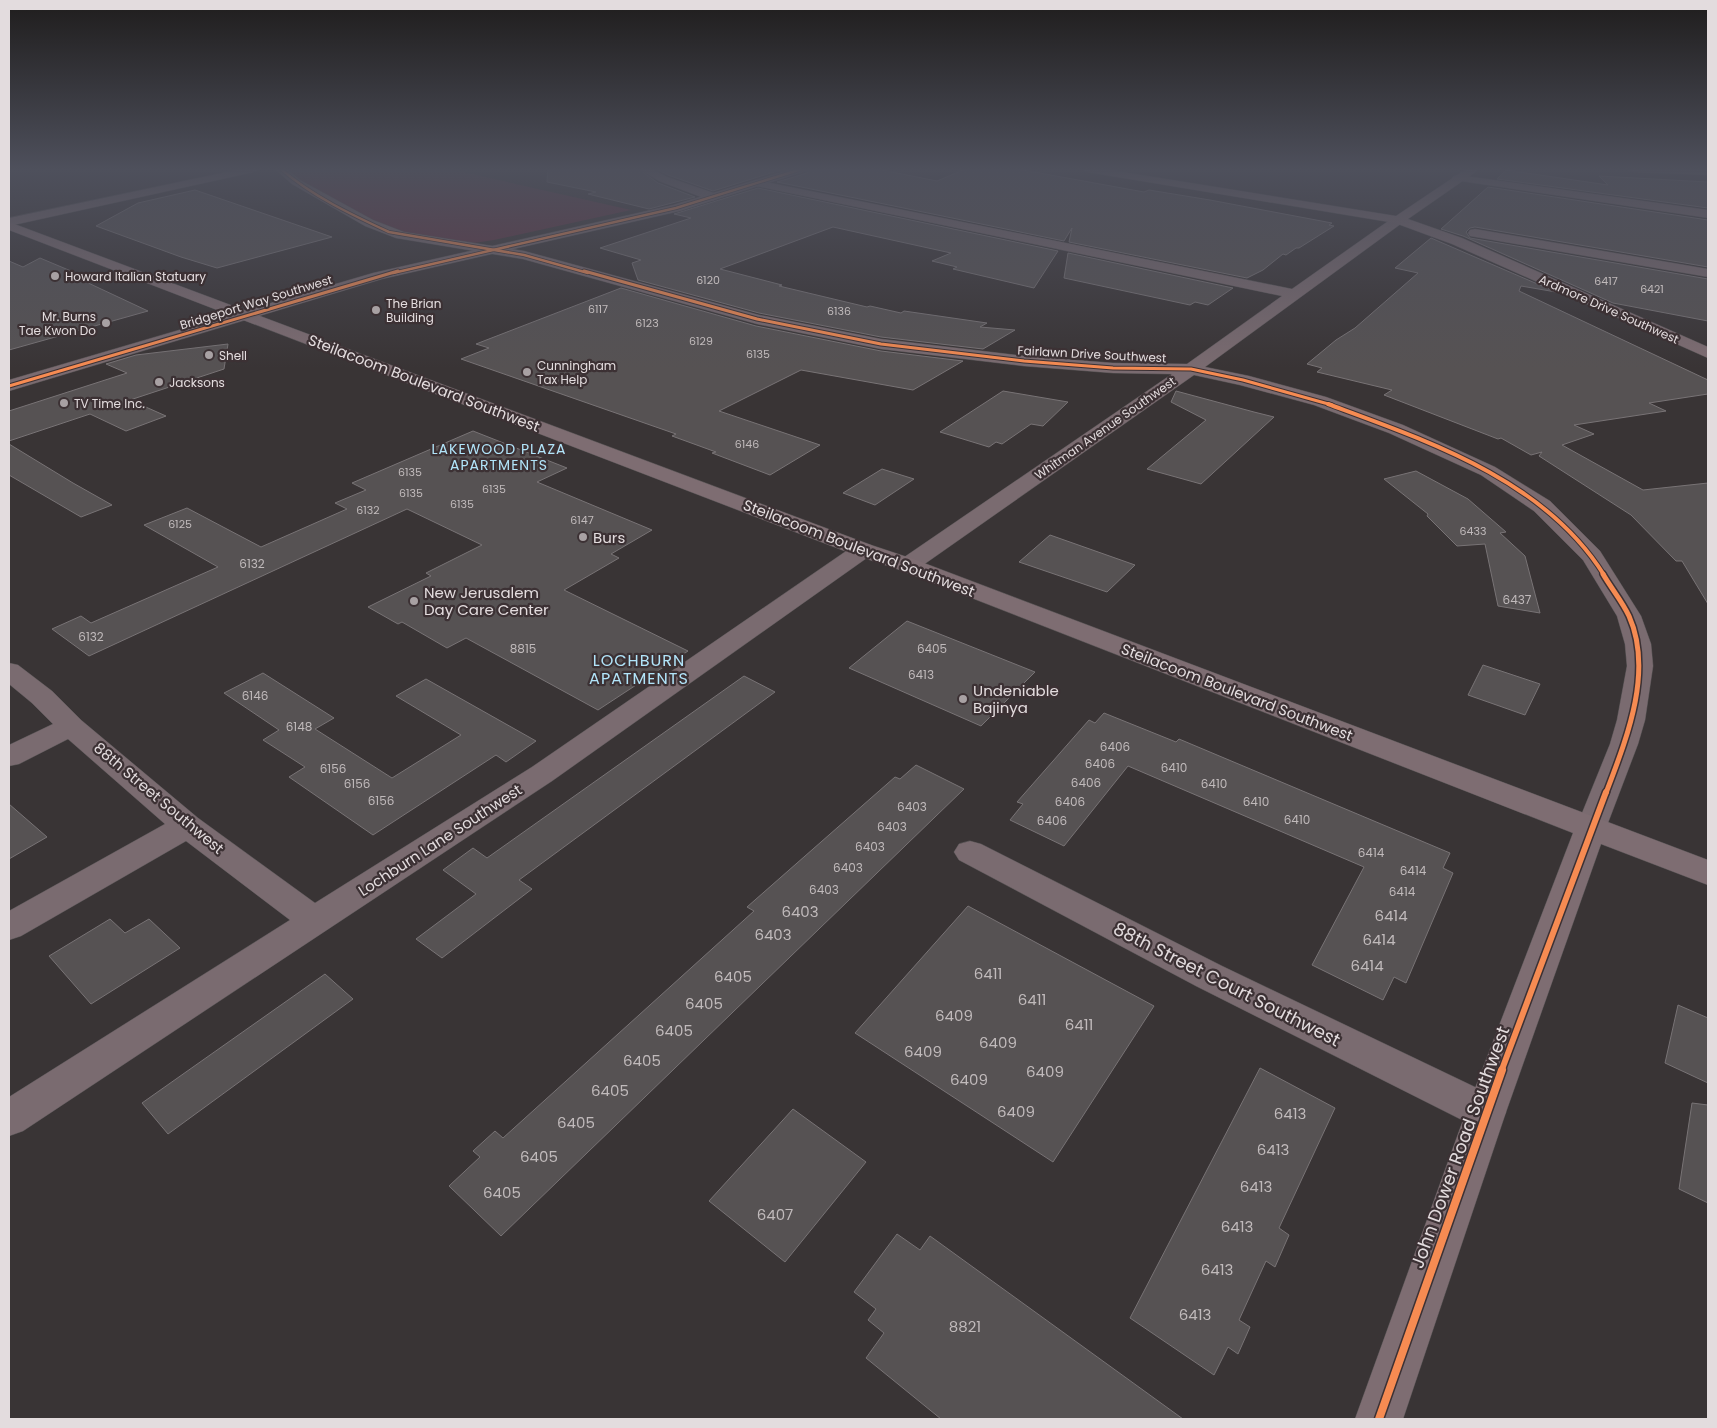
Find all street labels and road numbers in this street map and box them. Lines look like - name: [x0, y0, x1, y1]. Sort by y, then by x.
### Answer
- street label: Ardmore Drive Southwest: [1536, 270, 1682, 348]
- street label: Bridgeport Way Southwest: [178, 271, 334, 333]
- street label: Steilacoom Boulevard Southwest: [305, 329, 543, 437]
- street label: Fairlawn Drive Southwest: [1017, 342, 1167, 366]
- street label: Whitman Avenue Southwest: [1031, 373, 1179, 483]
- street label: Steilacoom Boulevard Southwest: [740, 494, 978, 602]
- street label: Steilacoom Boulevard Southwest: [1118, 638, 1356, 746]
- street label: 88th Street Southwest: [89, 737, 229, 859]
- street label: Lochburn Lane Southwest: [354, 779, 526, 901]
- street label: 88th Street Court Southwest: [1109, 916, 1345, 1052]
- street label: John Dower Road Southwest: [1405, 1023, 1515, 1271]

